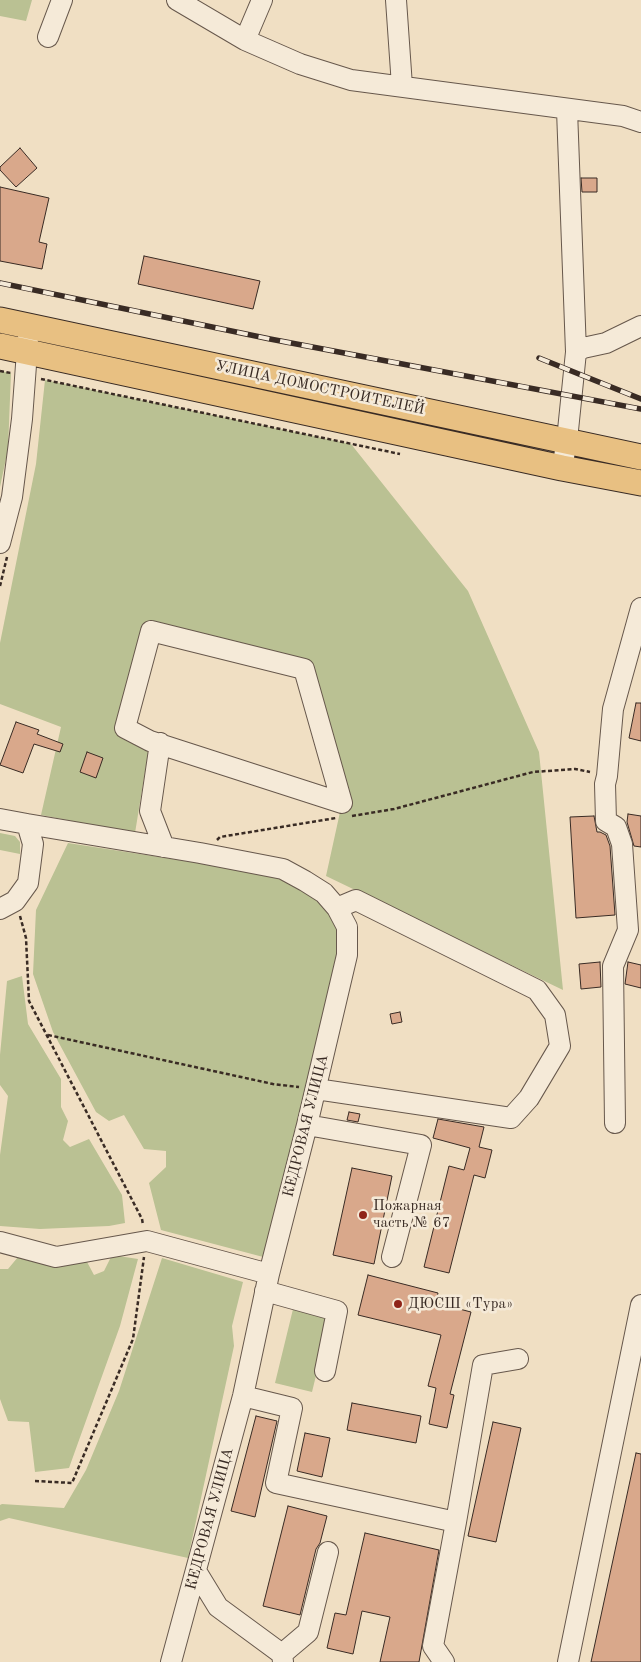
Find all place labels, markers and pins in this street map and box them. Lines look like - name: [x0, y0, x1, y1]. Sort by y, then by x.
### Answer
- place label: Пожарная часть № 67: [373, 1197, 450, 1232]
- marker: Пожарная часть № 67: [357, 1209, 369, 1221]
- place label: ДЮСШ «Тура»: [408, 1295, 513, 1313]
- marker: ДЮСШ «Тура»: [392, 1298, 404, 1310]

